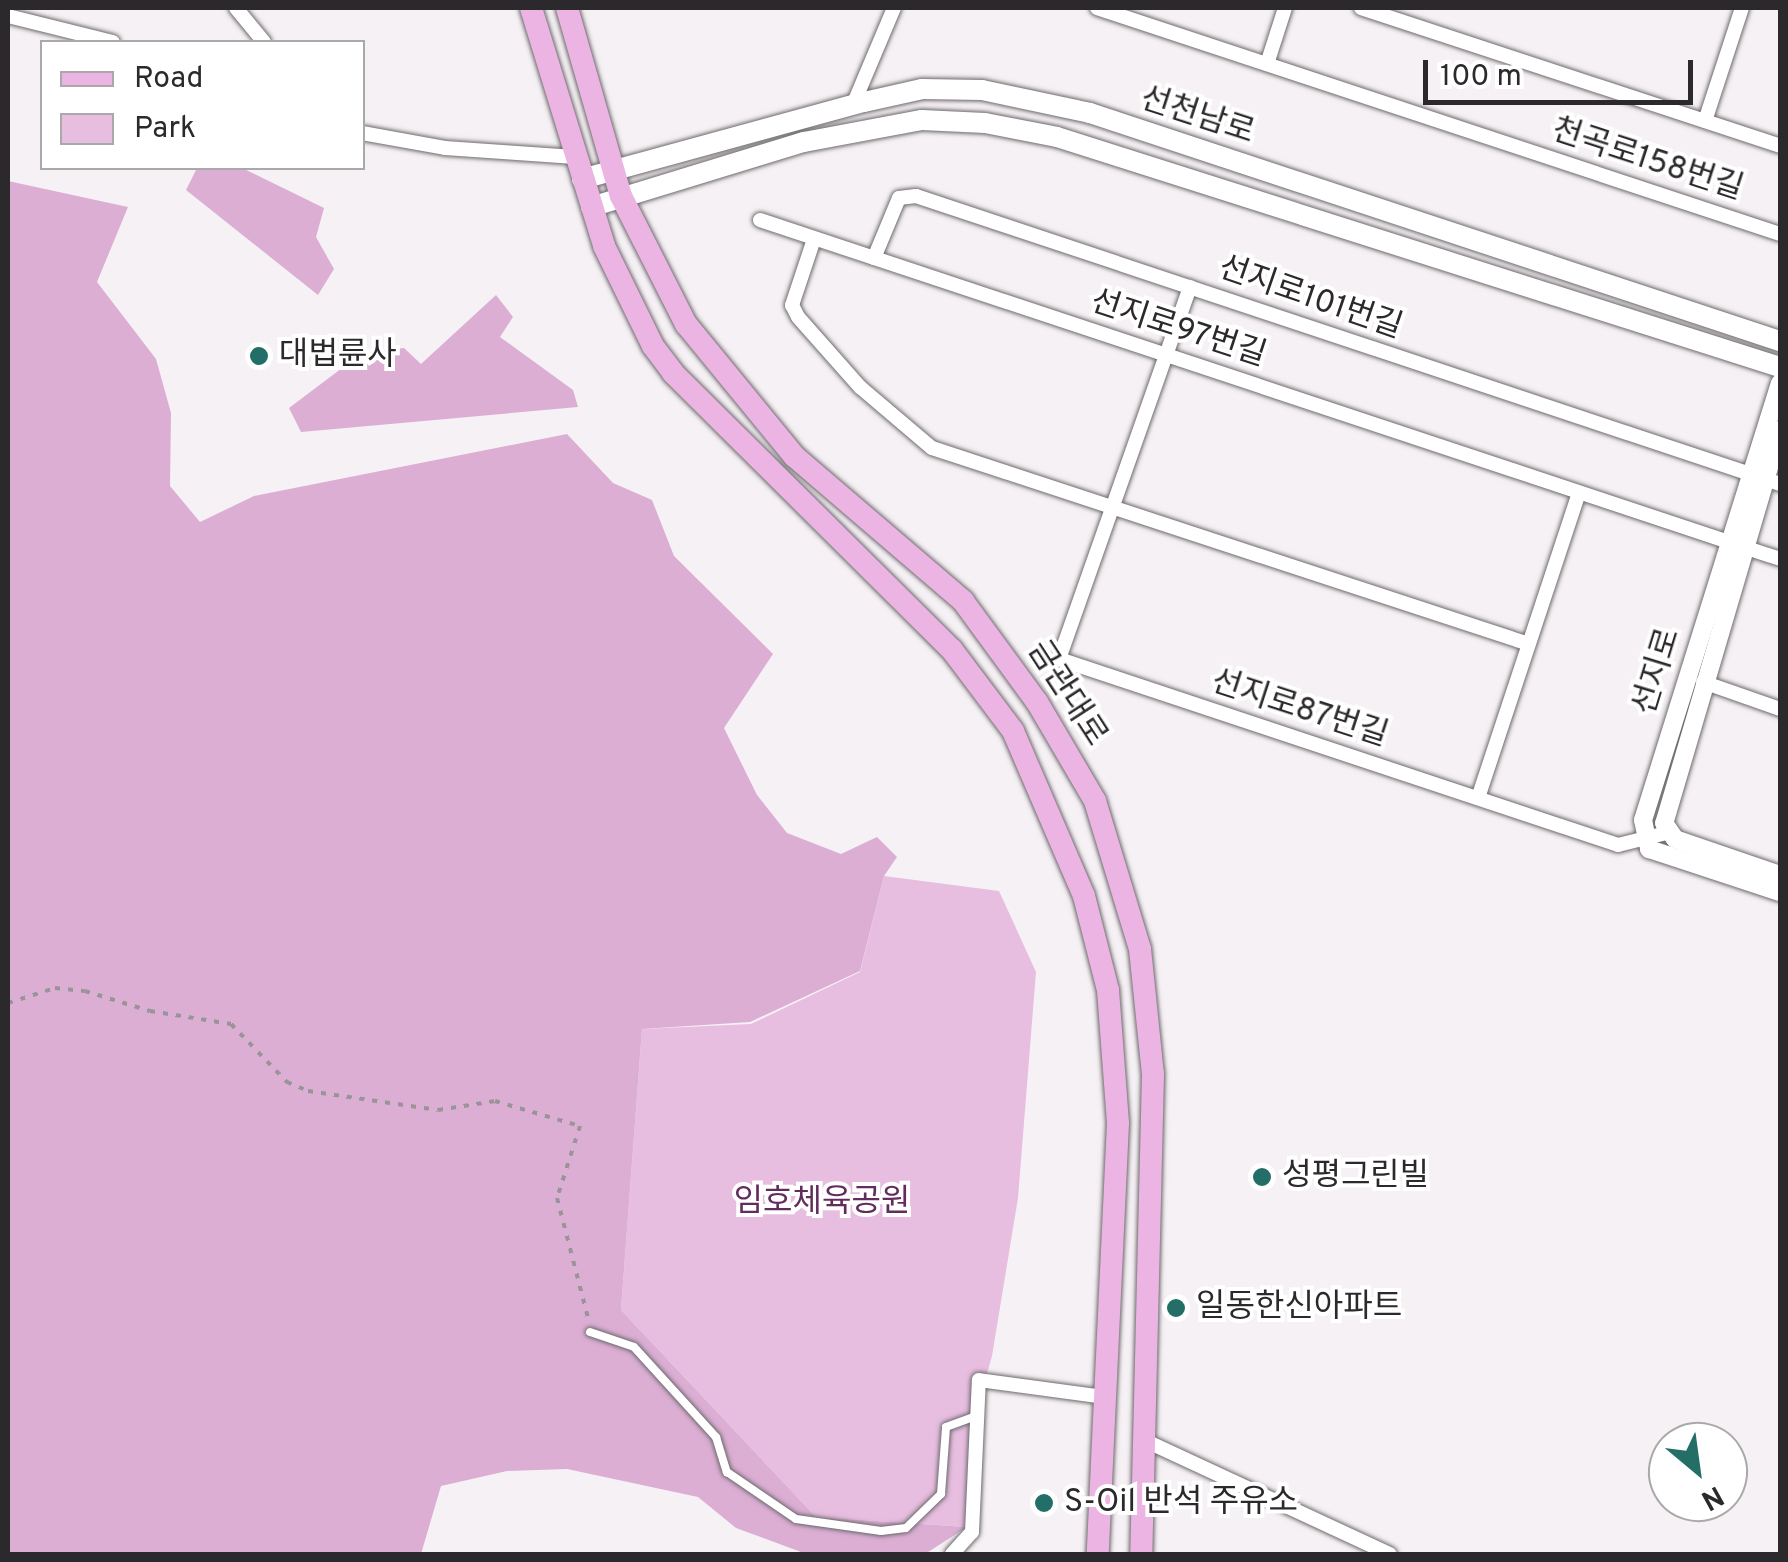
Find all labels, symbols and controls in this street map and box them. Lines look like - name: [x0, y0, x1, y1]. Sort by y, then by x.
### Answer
- legend: [40, 40, 365, 170]
- scale bar: [1428, 40, 1698, 102]
- text: 100 m: [1440, 59, 1522, 96]
- text: Road: [134, 61, 203, 98]
- street label: 선천남로: [1135, 81, 1259, 153]
- text: Park: [134, 111, 196, 148]
- street label: 천곡로158번길: [1547, 112, 1747, 210]
- street label: 선지로101번길: [1213, 250, 1407, 348]
- street label: 선지로97번길: [1085, 284, 1271, 376]
- place label: 대법륜사: [279, 337, 397, 375]
- marker: 대법륜사: [248, 345, 270, 367]
- street label: 선지로: [1627, 624, 1689, 720]
- street label: 금관대로: [1018, 634, 1114, 754]
- street label: 선지로87번길: [1206, 663, 1392, 757]
- place label: 성평그린빌: [1282, 1158, 1429, 1196]
- marker: 성평그린빌: [1251, 1166, 1273, 1188]
- park label: 임호체육공원: [734, 1184, 910, 1222]
- place label: 일동한신아파트: [1196, 1289, 1402, 1327]
- marker: 일동한신아파트: [1165, 1297, 1187, 1319]
- north arrow: [1648, 1422, 1748, 1522]
- text: N: [1694, 1476, 1729, 1517]
- place label: S-Oil 반석 주유소: [1064, 1484, 1298, 1522]
- marker: S-Oil 반석 주유소: [1033, 1492, 1055, 1514]

